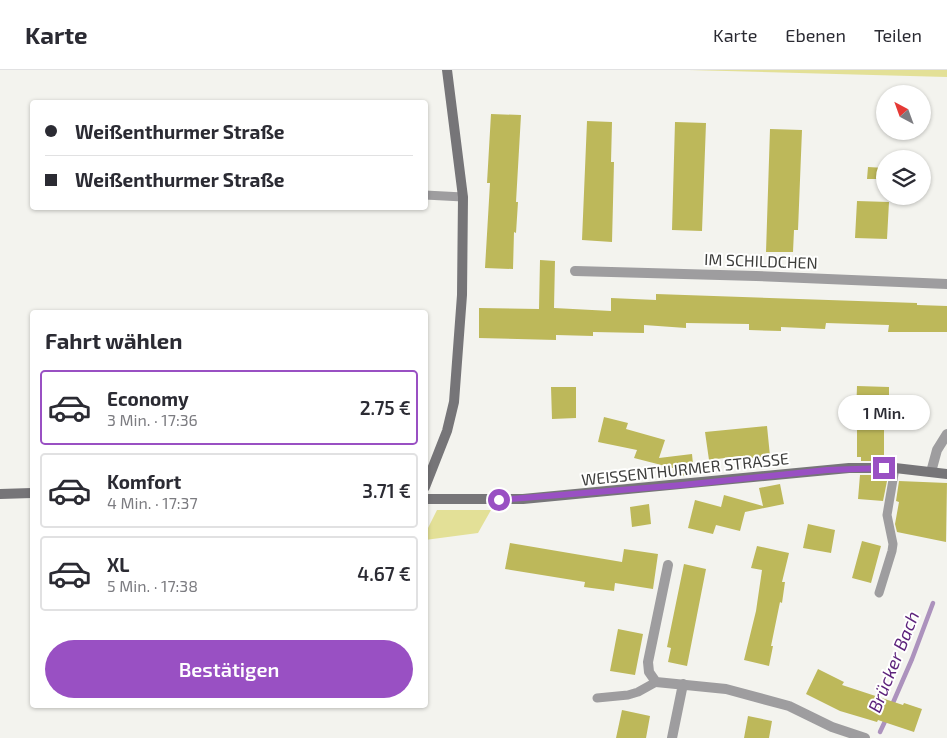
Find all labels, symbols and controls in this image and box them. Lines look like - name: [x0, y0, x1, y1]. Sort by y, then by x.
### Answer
- text: Karte: [25, 20, 88, 49]
- text: Karte: [713, 24, 757, 46]
- text: Ebenen: [785, 24, 846, 46]
- text: Teilen: [874, 24, 922, 46]
- north arrow: [876, 85, 931, 140]
- map controls: [876, 85, 931, 205]
- text: Weißenthurmer Straße: [75, 120, 285, 143]
- button: layers: [876, 150, 931, 205]
- text: Weißenthurmer Straße: [75, 168, 285, 191]
- street label: IM SCHILDCHEN: [704, 249, 818, 272]
- text: Fahrt wählen: [45, 327, 183, 353]
- icon: car: [47, 385, 92, 430]
- text: Economy: [107, 387, 189, 410]
- text: 2.75 €: [360, 396, 411, 419]
- callout: 1 Min.: [838, 396, 930, 430]
- text: 1 Min.: [863, 403, 905, 422]
- text: 3 Min. · 17:36: [107, 410, 198, 429]
- street label: WEISSENTHURMER STRASSE: [580, 448, 790, 489]
- route end: [873, 457, 895, 479]
- icon: car: [47, 468, 92, 513]
- text: Komfort: [107, 470, 181, 493]
- text: 3.71 €: [362, 479, 411, 502]
- route start: [488, 489, 510, 511]
- text: 4 Min. · 17:37: [107, 493, 198, 512]
- icon: car: [47, 551, 92, 596]
- text: XL: [107, 553, 129, 576]
- text: 4.67 €: [357, 562, 411, 585]
- text: 5 Min. · 17:38: [107, 576, 198, 595]
- water label: Brücker Bach: [863, 608, 923, 716]
- button: Bestätigen: [45, 640, 413, 698]

